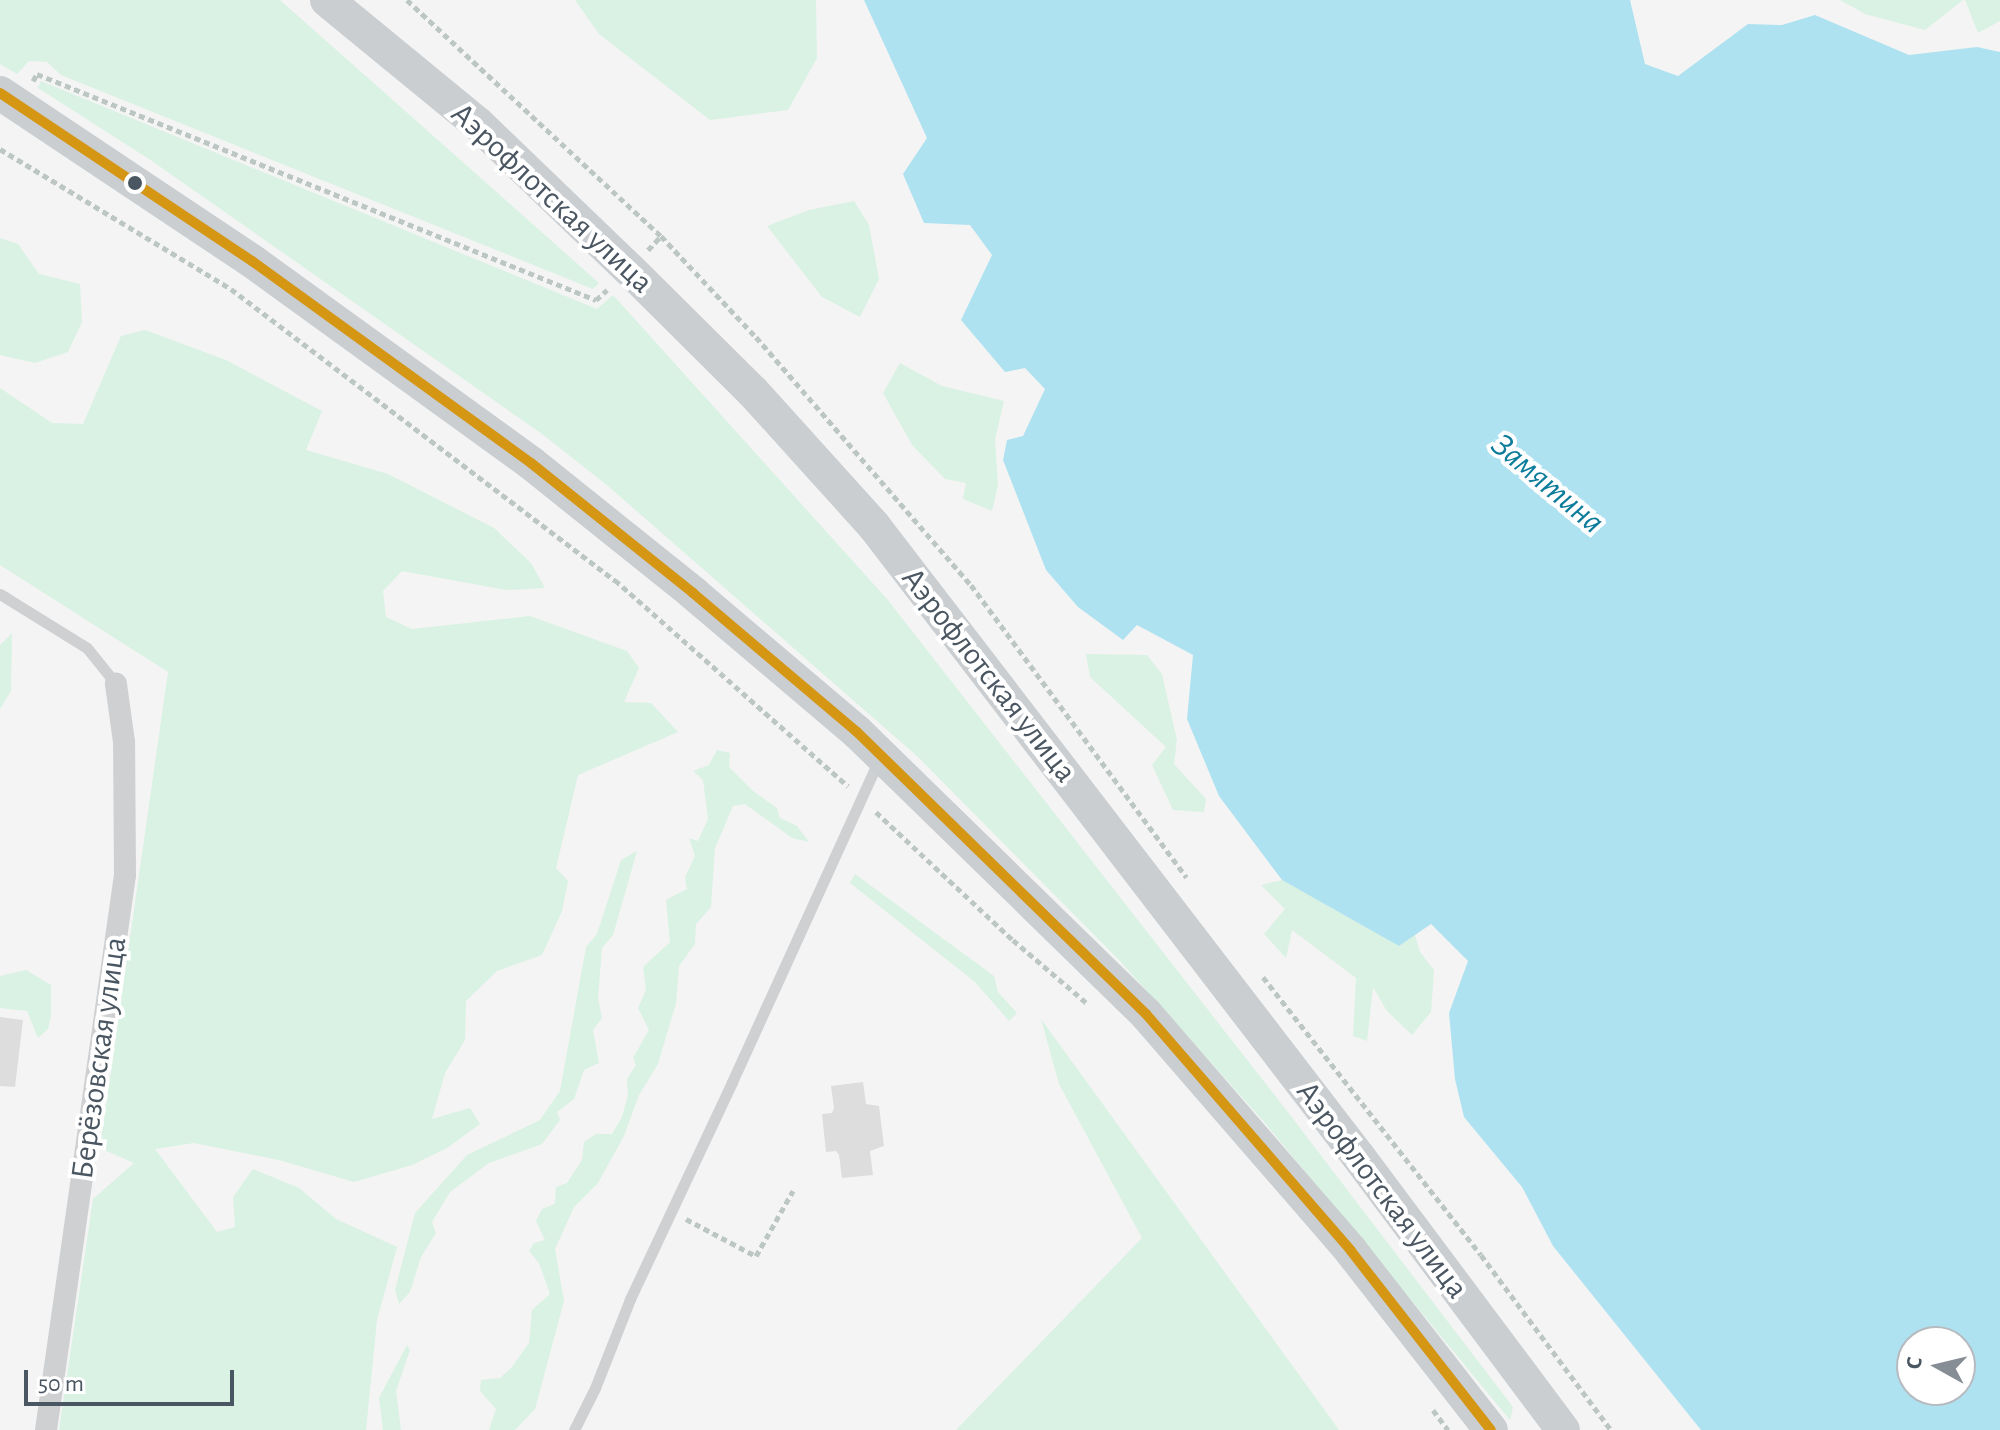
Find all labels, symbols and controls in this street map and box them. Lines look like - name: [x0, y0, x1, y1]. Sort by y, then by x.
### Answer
- street label: Аэрофлотская улица: [443, 95, 661, 301]
- unlabelled marker: [127, 175, 143, 191]
- water label: Замятина: [1482, 425, 1612, 543]
- street label: Аэрофлотская улица: [893, 560, 1085, 790]
- street label: Берёзовская улица: [63, 934, 135, 1182]
- street label: Аэрофлотская улица: [1288, 1074, 1476, 1306]
- north arrow: [1896, 1326, 1976, 1406]
- scale bar: [28, 1354, 238, 1404]
- text: С: [1902, 1355, 1926, 1371]
- text: 50 m: [38, 1372, 84, 1396]

